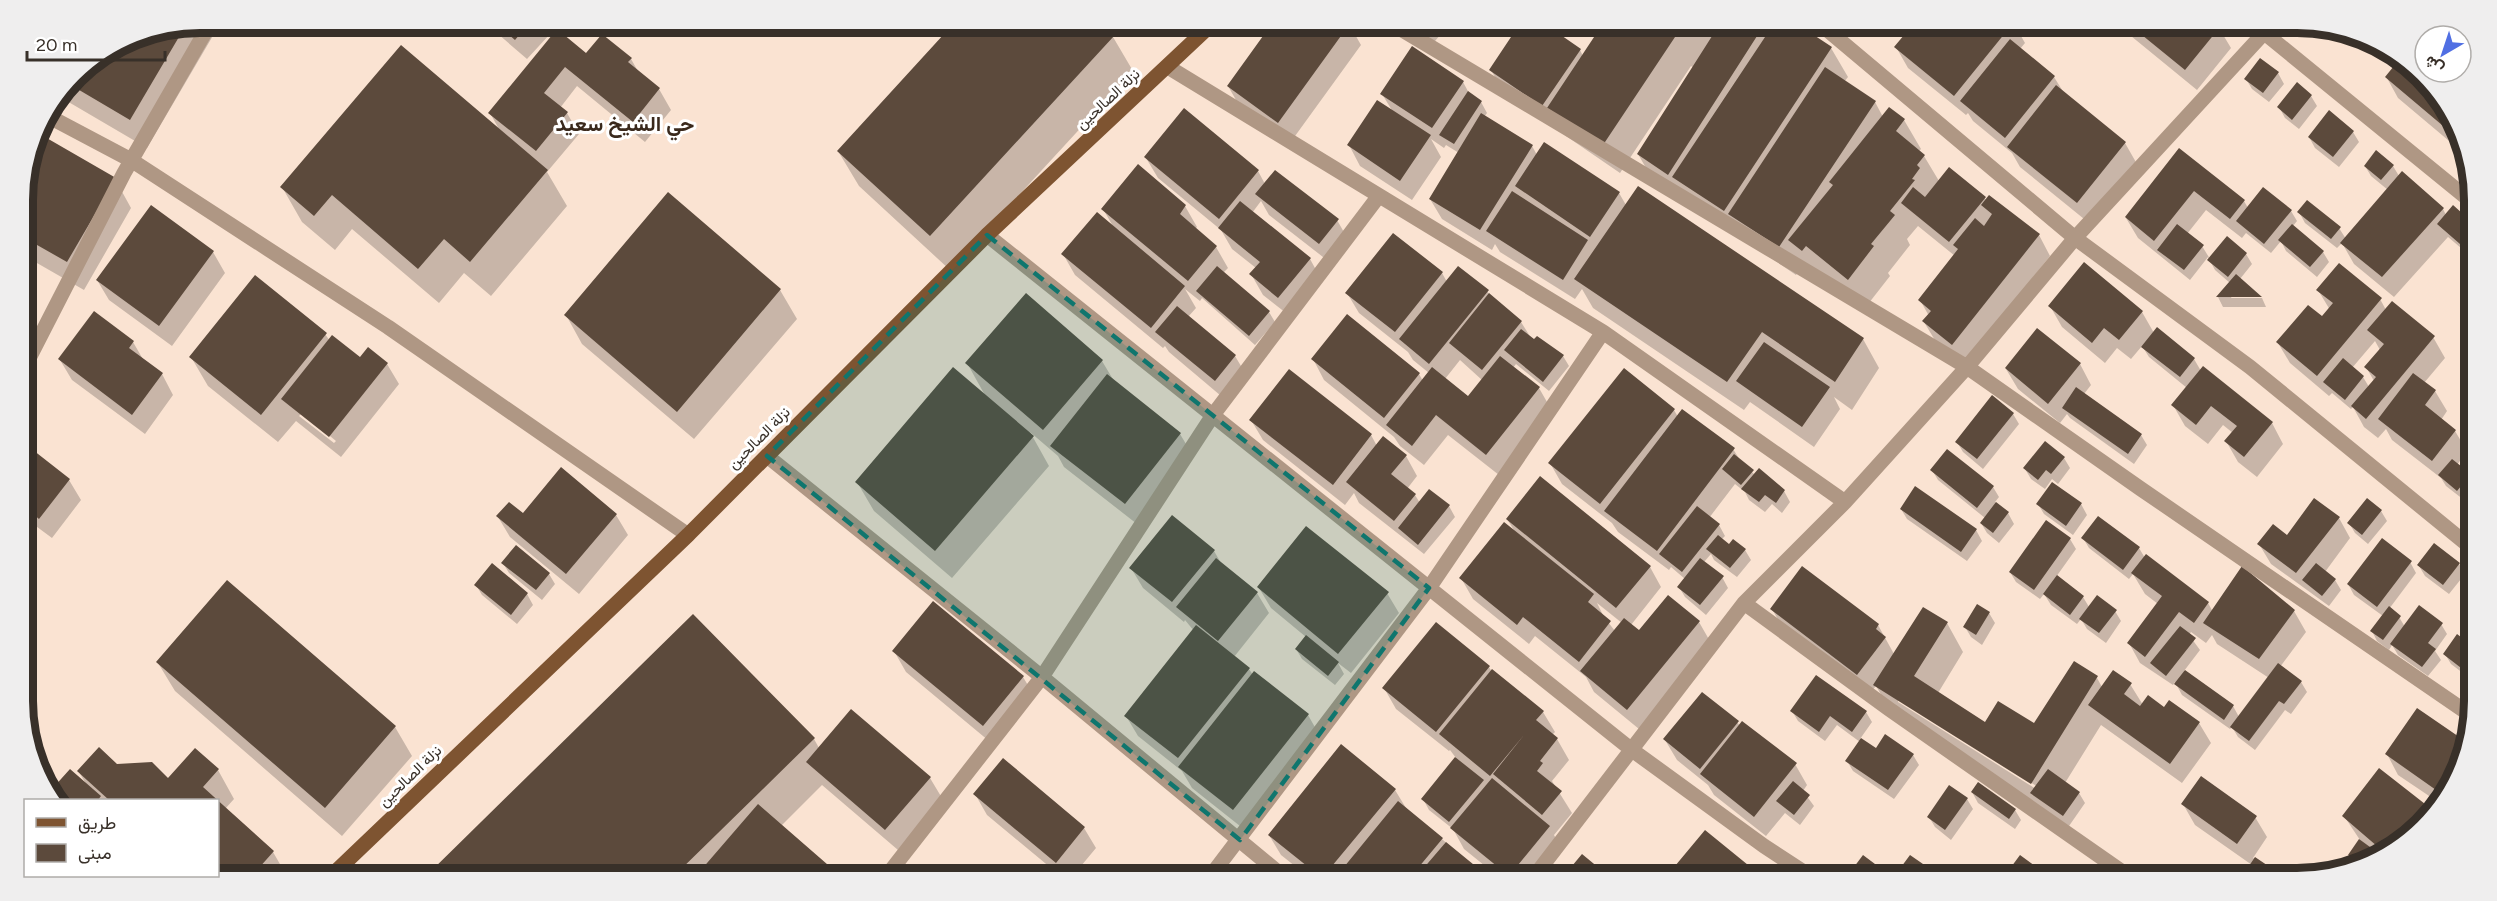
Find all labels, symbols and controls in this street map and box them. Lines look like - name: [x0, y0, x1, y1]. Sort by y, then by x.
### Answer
- scale bar: [27, 24, 165, 62]
- north arrow: [2413, 24, 2473, 84]
- text: 20 m: [36, 34, 77, 56]
- text: ش: [2420, 52, 2447, 79]
- street label: نزلة الصالحين: [1072, 65, 1144, 134]
- district label: حي الشيخ سعيد: [556, 111, 694, 141]
- street label: نزلة الصالحين: [724, 403, 795, 474]
- street label: نزلة الصالحين: [375, 741, 446, 811]
- legend: [24, 799, 219, 877]
- text: طريق: [78, 812, 116, 834]
- text: مبنى: [78, 842, 112, 864]

